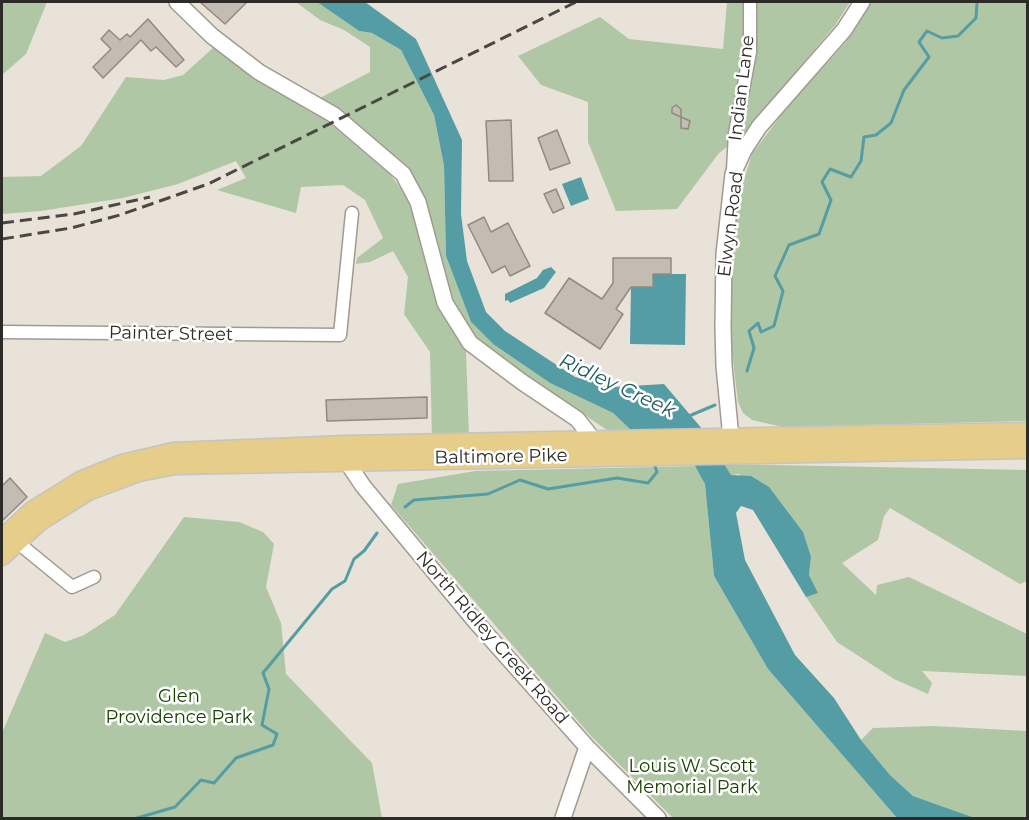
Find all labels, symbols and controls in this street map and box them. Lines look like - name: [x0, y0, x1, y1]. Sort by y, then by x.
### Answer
- street label: Indian Lane: [725, 34, 759, 142]
- street label: Elwyn Road: [714, 170, 748, 278]
- street label: Painter Street: [109, 322, 233, 346]
- water label: Ridley Creek: [555, 349, 679, 423]
- street label: Baltimore Pike: [434, 445, 568, 469]
- street label: North Ridley Creek Road: [411, 547, 573, 729]
- park label: Glen Providence Park: [105, 686, 253, 728]
- park label: Louis W. Scott Memorial Park: [626, 756, 758, 798]

